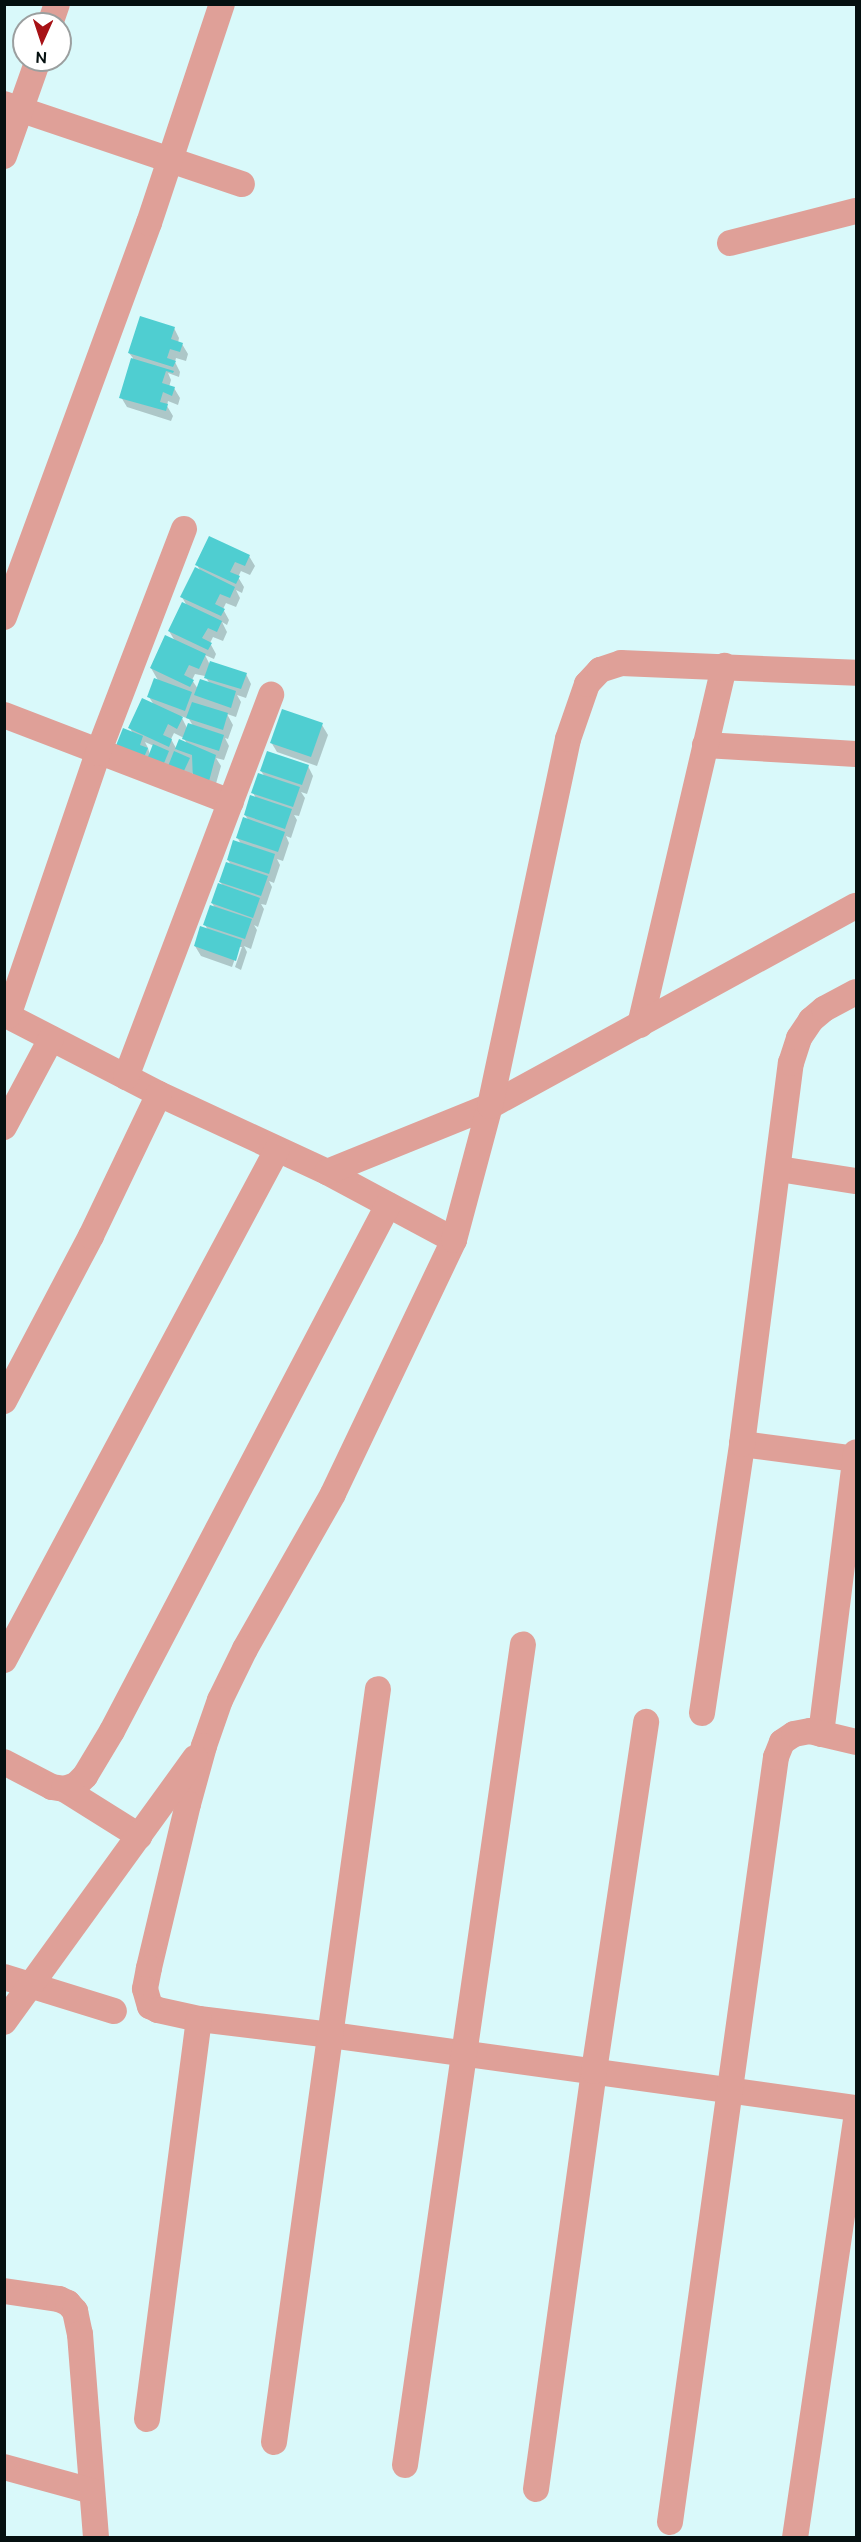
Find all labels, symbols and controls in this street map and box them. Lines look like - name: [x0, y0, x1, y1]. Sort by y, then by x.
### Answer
- north arrow: [12, 12, 72, 72]
- text: N: [35, 49, 48, 67]

